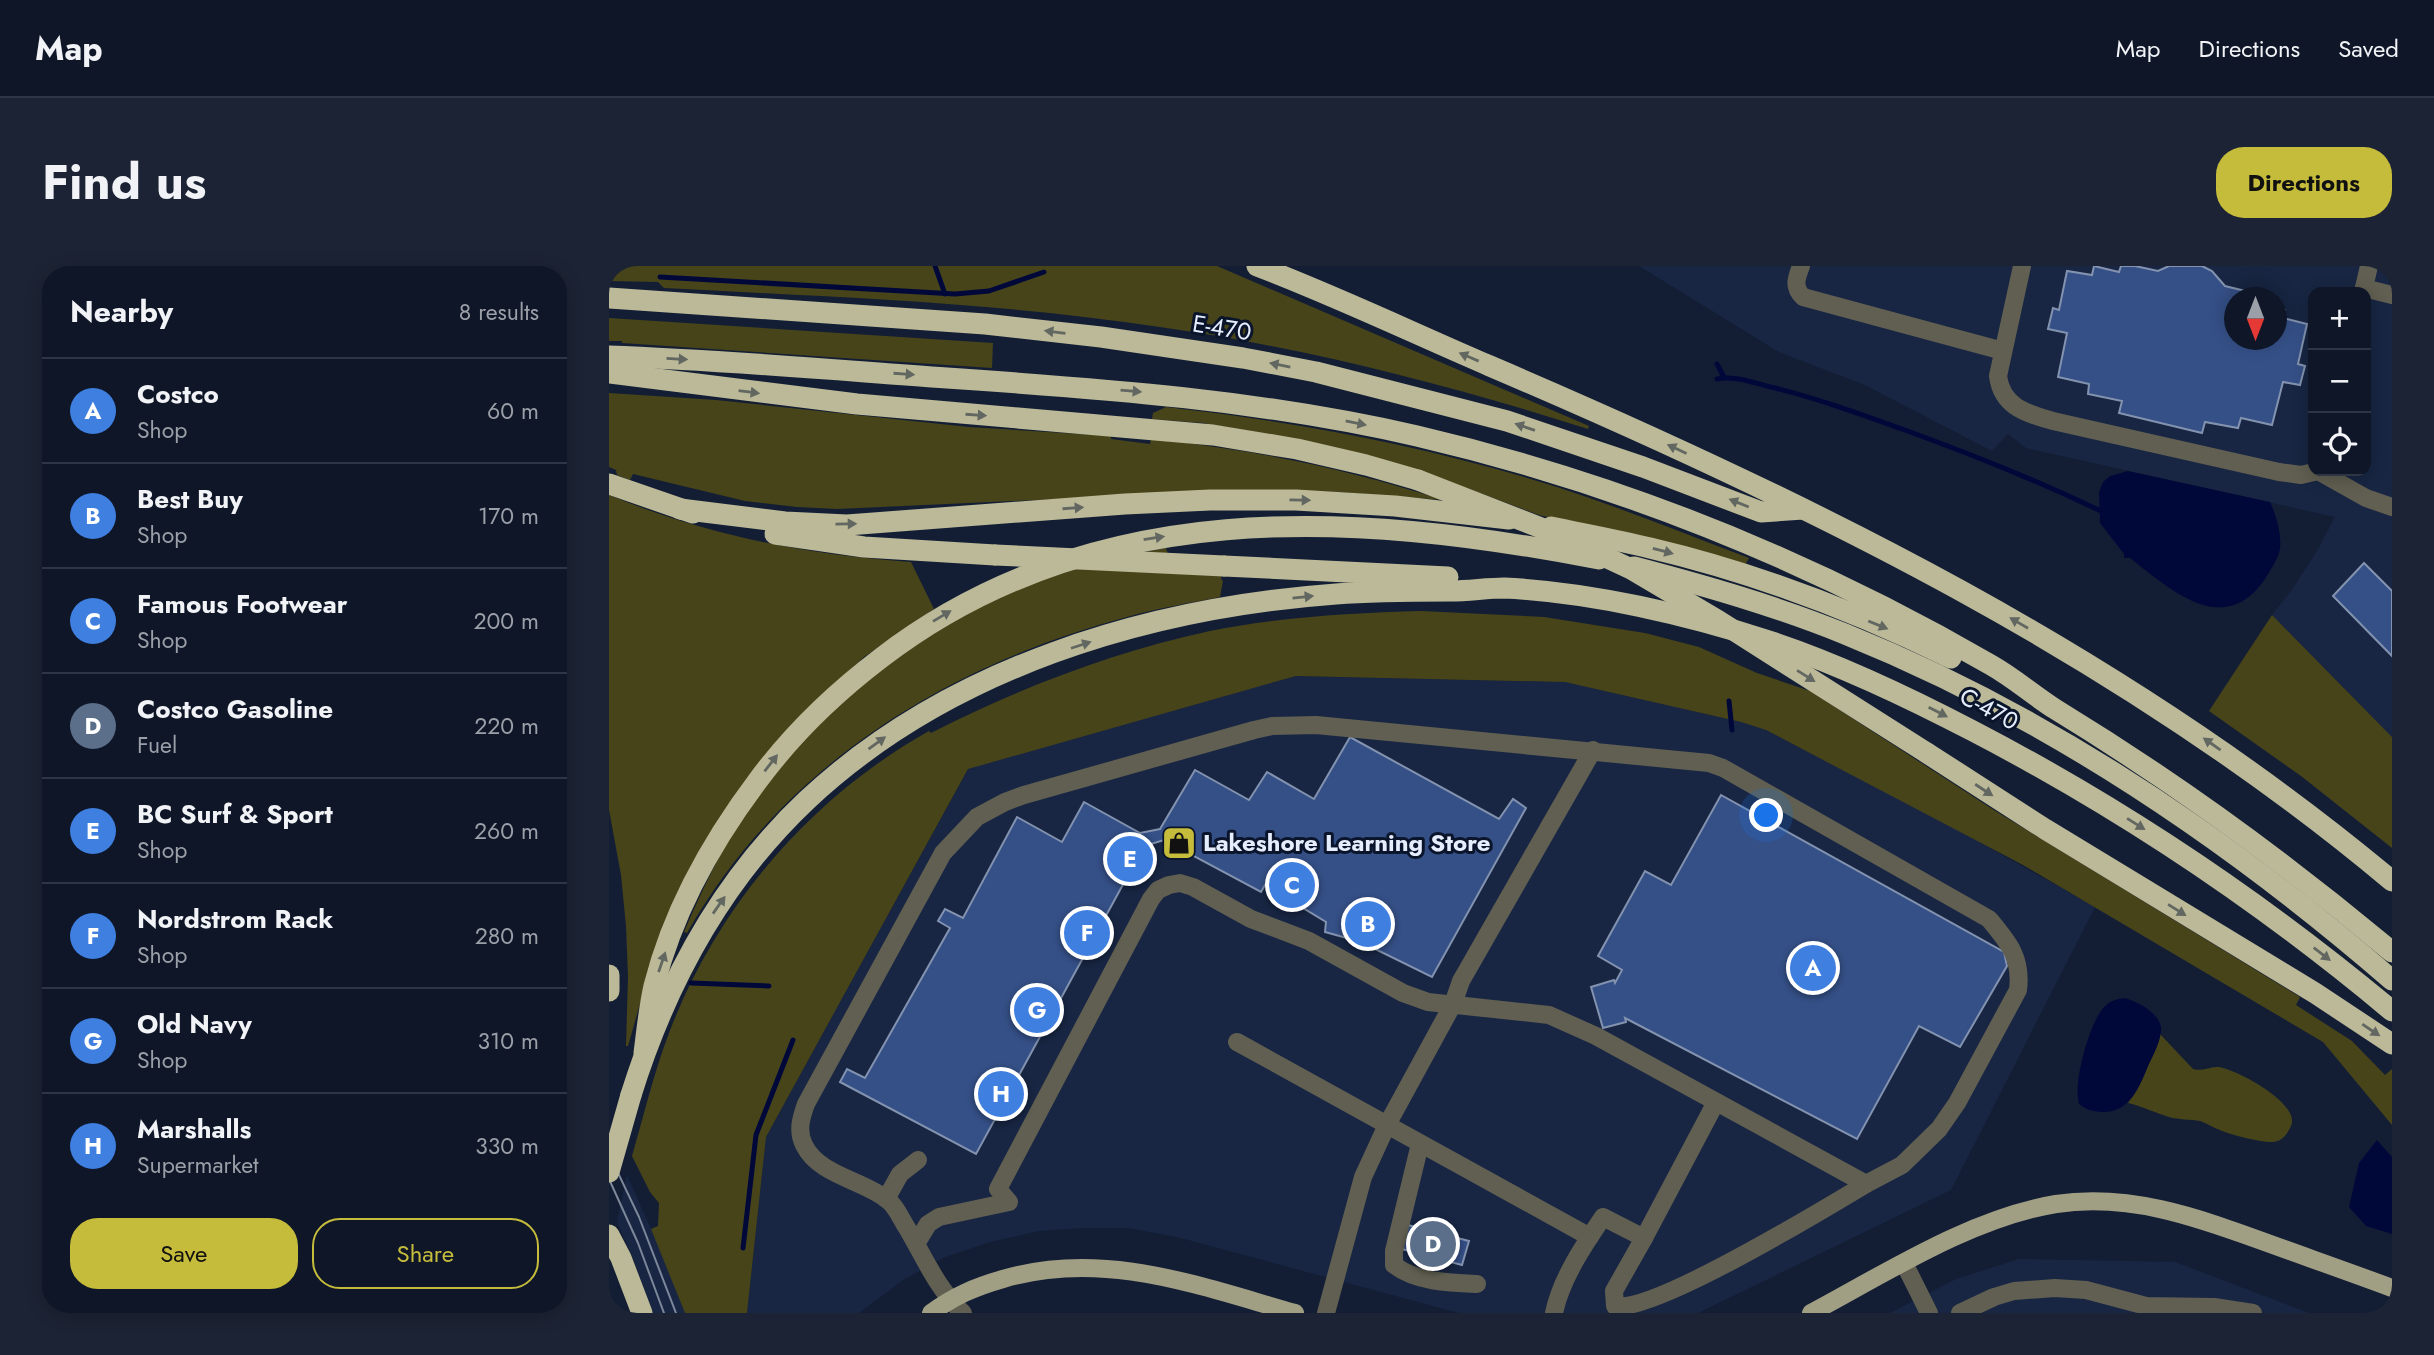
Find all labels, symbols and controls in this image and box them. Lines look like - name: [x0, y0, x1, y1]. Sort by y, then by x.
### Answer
- text: Map: [35, 25, 103, 72]
- text: Map: [2116, 31, 2161, 66]
- text: Directions: [2199, 31, 2300, 66]
- text: Saved: [2338, 31, 2399, 66]
- text: Find us: [42, 147, 206, 217]
- button: Directions: [2216, 147, 2392, 218]
- north arrow: [2224, 287, 2287, 350]
- map controls: [2308, 287, 2371, 476]
- button: +: [2308, 287, 2371, 350]
- text: Nearby: [70, 290, 173, 333]
- text: 8 results: [459, 295, 539, 329]
- street label: E-470: [1190, 306, 1254, 349]
- one-way arrow: [1044, 326, 1066, 337]
- button: −: [2308, 350, 2371, 413]
- one-way arrow: [1459, 351, 1479, 363]
- one-way arrow: [666, 353, 688, 364]
- one-way arrow: [1269, 359, 1291, 370]
- one-way arrow: [893, 369, 915, 380]
- text: Costco: [137, 375, 219, 413]
- one-way arrow: [1120, 386, 1142, 397]
- one-way arrow: [739, 387, 761, 398]
- text: A: [85, 394, 101, 428]
- text: 60 m: [487, 394, 539, 428]
- one-way arrow: [965, 410, 987, 421]
- text: Shop: [137, 413, 187, 447]
- button: locate: [2308, 413, 2371, 476]
- one-way arrow: [1345, 418, 1367, 429]
- one-way arrow: [1514, 421, 1535, 432]
- one-way arrow: [1667, 443, 1687, 454]
- text: Best Buy: [137, 480, 243, 518]
- one-way arrow: [1289, 495, 1311, 506]
- one-way arrow: [1728, 498, 1749, 509]
- text: B: [85, 499, 101, 533]
- text: 170 m: [478, 499, 539, 533]
- one-way arrow: [1062, 502, 1084, 513]
- text: Shop: [137, 518, 187, 552]
- one-way arrow: [835, 519, 857, 530]
- one-way arrow: [1144, 532, 1166, 543]
- one-way arrow: [1652, 546, 1674, 557]
- text: Famous Footwear: [137, 585, 347, 623]
- one-way arrow: [1292, 591, 1314, 602]
- text: C: [85, 604, 101, 638]
- text: 200 m: [473, 604, 539, 638]
- one-way arrow: [933, 609, 952, 622]
- one-way arrow: [2009, 617, 2028, 630]
- one-way arrow: [1867, 619, 1888, 630]
- text: Shop: [137, 623, 187, 657]
- one-way arrow: [1071, 639, 1092, 649]
- one-way arrow: [1796, 670, 1815, 683]
- street label: C-470: [1953, 678, 2025, 739]
- text: Costco Gasoline: [137, 690, 333, 728]
- one-way arrow: [1928, 707, 1948, 718]
- text: D: [85, 709, 101, 743]
- text: 220 m: [474, 709, 539, 743]
- text: Fuel: [137, 728, 177, 762]
- one-way arrow: [868, 736, 886, 750]
- one-way arrow: [2203, 737, 2221, 751]
- one-way arrow: [763, 755, 778, 773]
- one-way arrow: [1974, 784, 1994, 797]
- text: BC Surf & Sport: [137, 795, 333, 833]
- your location: [1749, 798, 1783, 832]
- text: E: [86, 814, 100, 848]
- text: 260 m: [474, 814, 539, 848]
- one-way arrow: [2126, 817, 2146, 830]
- shop icon: Lakeshore Learning Store: [1160, 824, 1198, 862]
- place label: Lakeshore Learning Store: [1203, 825, 1490, 860]
- text: Shop: [137, 833, 187, 867]
- pin: E: [1107, 833, 1153, 885]
- pin: C: [1269, 859, 1315, 911]
- one-way arrow: [712, 896, 726, 914]
- pin: B: [1345, 898, 1391, 950]
- text: Nordstrom Rack: [137, 900, 333, 938]
- one-way arrow: [2168, 903, 2187, 916]
- pin: F: [1064, 907, 1110, 959]
- text: F: [87, 919, 99, 953]
- text: 280 m: [475, 919, 539, 953]
- text: Shop: [137, 938, 187, 972]
- pin: A: [1790, 942, 1836, 994]
- one-way arrow: [2313, 947, 2331, 962]
- one-way arrow: [657, 951, 668, 972]
- pin: G: [1014, 984, 1060, 1036]
- text: Old Navy: [137, 1005, 252, 1043]
- one-way arrow: [2362, 1023, 2380, 1037]
- text: G: [84, 1024, 102, 1058]
- text: 310 m: [477, 1024, 539, 1058]
- text: Shop: [137, 1043, 187, 1077]
- pin: H: [978, 1068, 1024, 1120]
- text: Marshalls: [137, 1110, 251, 1148]
- text: H: [84, 1129, 102, 1163]
- text: 330 m: [475, 1129, 539, 1163]
- text: Supermarket: [137, 1148, 259, 1182]
- button: Save: [70, 1218, 298, 1289]
- button: Share: [312, 1218, 539, 1289]
- pin: D: [1410, 1218, 1456, 1270]

